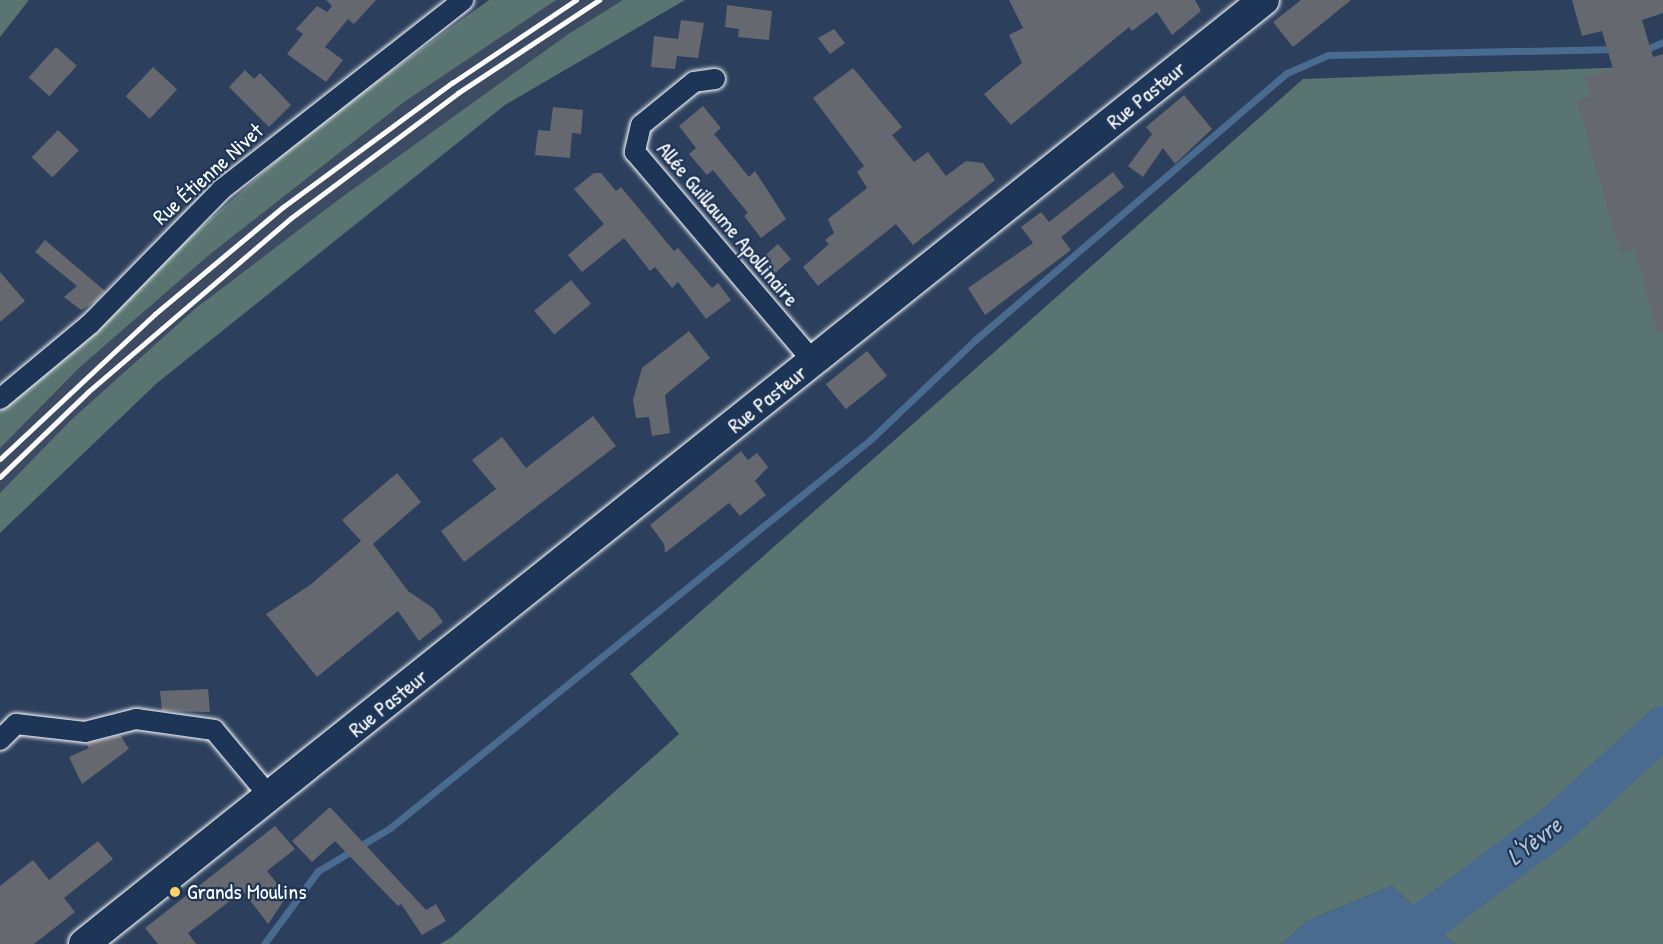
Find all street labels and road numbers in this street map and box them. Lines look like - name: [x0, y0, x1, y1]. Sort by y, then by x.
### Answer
- street label: Rue Pasteur: [1101, 55, 1191, 135]
- street label: Rue Étienne Nivet: [148, 118, 268, 230]
- street label: Allée Guillaume Apollinaire: [651, 136, 805, 312]
- street label: Rue Pasteur: [722, 359, 812, 439]
- street label: Rue Pasteur: [343, 663, 433, 743]

